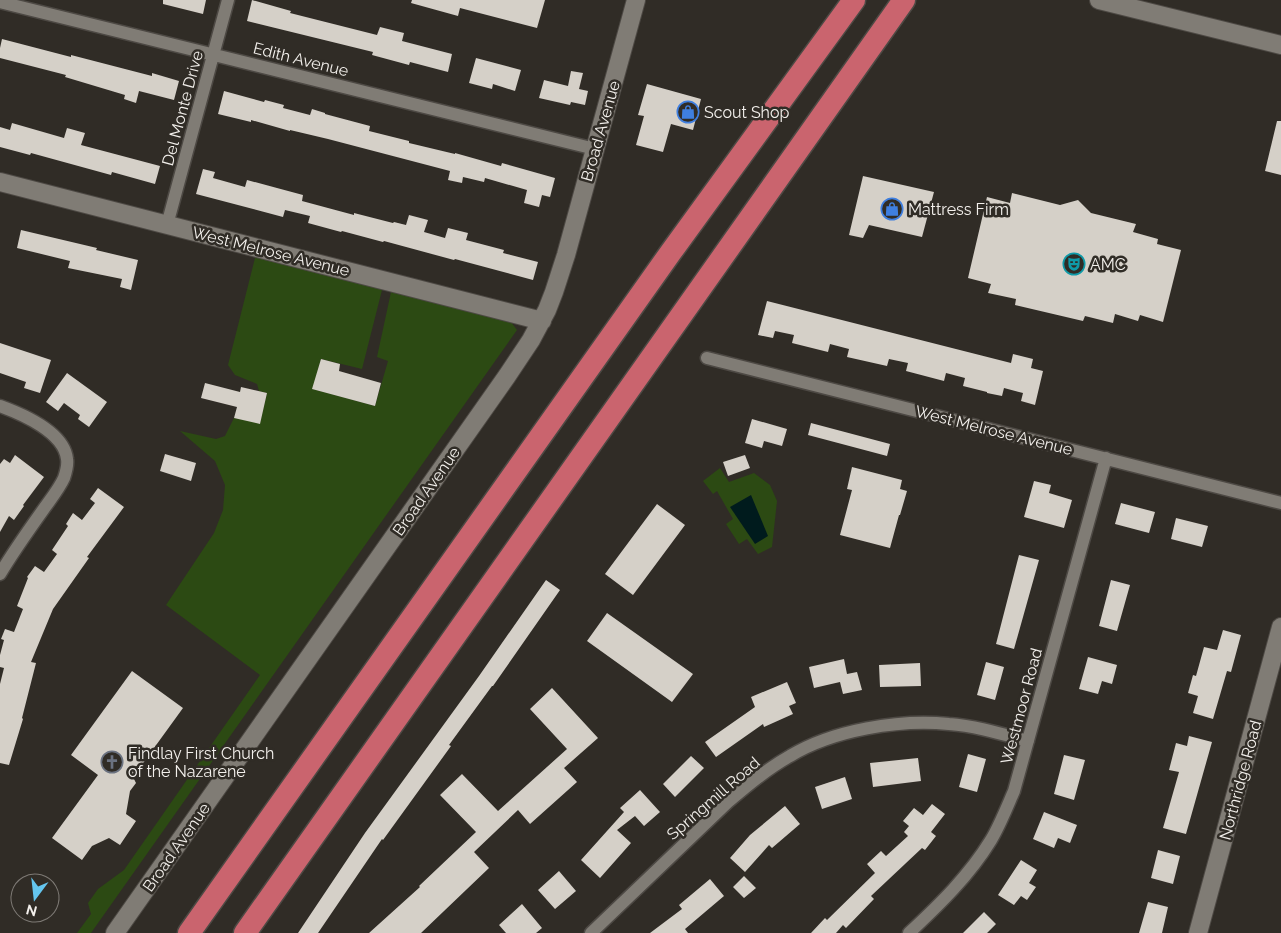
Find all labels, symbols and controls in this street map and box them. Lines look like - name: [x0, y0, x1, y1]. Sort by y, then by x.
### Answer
- street label: Edith Avenue: [251, 38, 350, 80]
- street label: Del Monte Drive: [158, 49, 207, 168]
- street label: Broad Avenue: [577, 79, 624, 184]
- shop icon: Scout Shop: [676, 100, 700, 124]
- place label: Scout Shop: [704, 103, 789, 122]
- shop icon: Mattress Firm: [880, 197, 904, 221]
- place label: Mattress Firm: [908, 200, 1009, 219]
- street label: West Melrose Avenue: [190, 223, 352, 280]
- theatre icon: AMC: [1062, 252, 1086, 276]
- place label: AMC: [1090, 255, 1126, 274]
- street label: West Melrose Avenue: [913, 402, 1075, 459]
- street label: Broad Avenue: [389, 443, 464, 539]
- street label: Westmoor Road: [997, 646, 1046, 766]
- street label: Northridge Road: [1215, 718, 1266, 842]
- place label: Findlay First Church of the Nazarene: [128, 744, 274, 781]
- church icon: Findlay First Church of the Nazarene: [100, 750, 124, 774]
- street label: Springmill Road: [663, 753, 764, 844]
- street label: Broad Avenue: [139, 799, 214, 895]
- north arrow: [10, 873, 60, 923]
- text: N: [24, 901, 39, 920]

